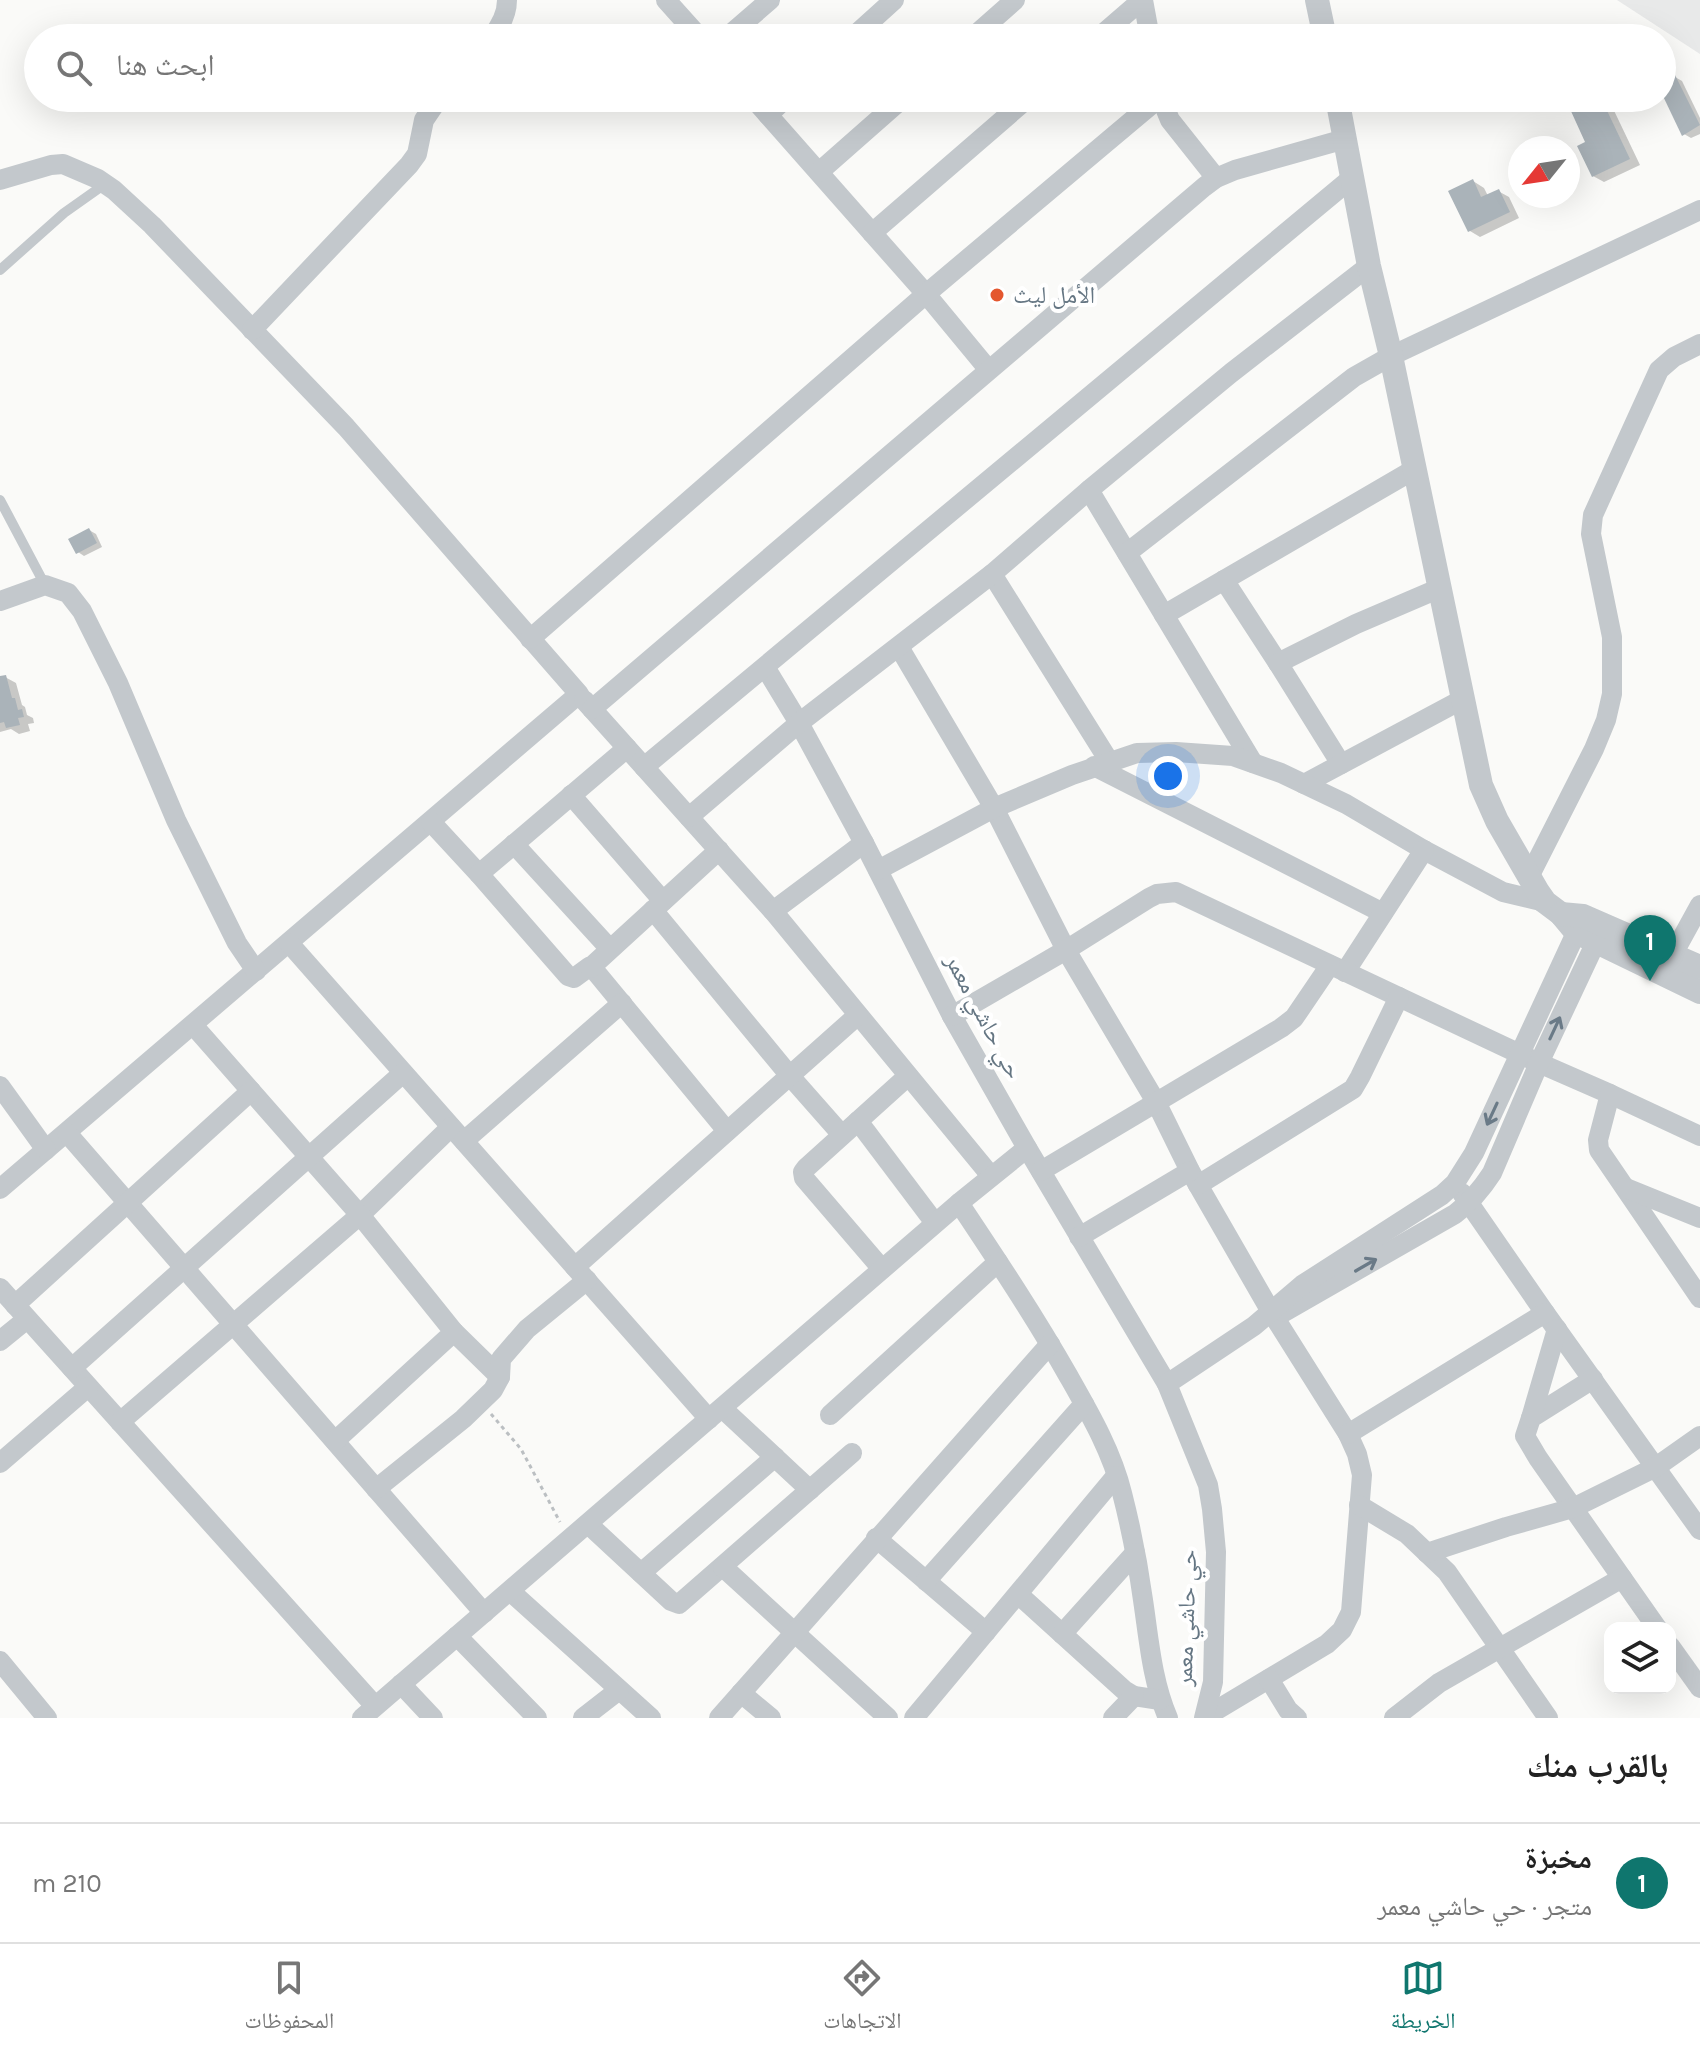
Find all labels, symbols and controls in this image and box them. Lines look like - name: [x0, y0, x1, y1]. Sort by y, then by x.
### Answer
- search box: [24, 24, 1676, 112]
- icon: search: [52, 46, 96, 90]
- text: ابحث هنا: [116, 47, 215, 83]
- north arrow: [1508, 136, 1580, 208]
- place label: الأمل ليث: [1013, 281, 1095, 309]
- marker: الأمل ليث: [988, 286, 1006, 304]
- your location: [1148, 756, 1188, 796]
- pin: 1: [1624, 915, 1676, 981]
- street label: حي حاشي معمر: [934, 948, 1029, 1086]
- one-way arrow: [1548, 1016, 1563, 1040]
- one-way arrow: [1484, 1101, 1499, 1125]
- one-way arrow: [1354, 1257, 1378, 1272]
- street label: حي حاشي معمر: [1170, 1549, 1207, 1688]
- map controls: [1604, 1622, 1676, 1694]
- button: layers: [1604, 1622, 1676, 1694]
- text: بالقرب منك: [1527, 1746, 1668, 1786]
- text: مخبزة: [1525, 1840, 1592, 1876]
- text: 210 m: [32, 1868, 102, 1899]
- text: 1: [1637, 1868, 1647, 1899]
- text: متجر · حي حاشي معمر: [1377, 1891, 1592, 1922]
- tab: المحفوظات: [245, 1956, 334, 2042]
- tab: الاتجاهات: [823, 1956, 901, 2042]
- tab: الخريطة: [1391, 1956, 1455, 2042]

